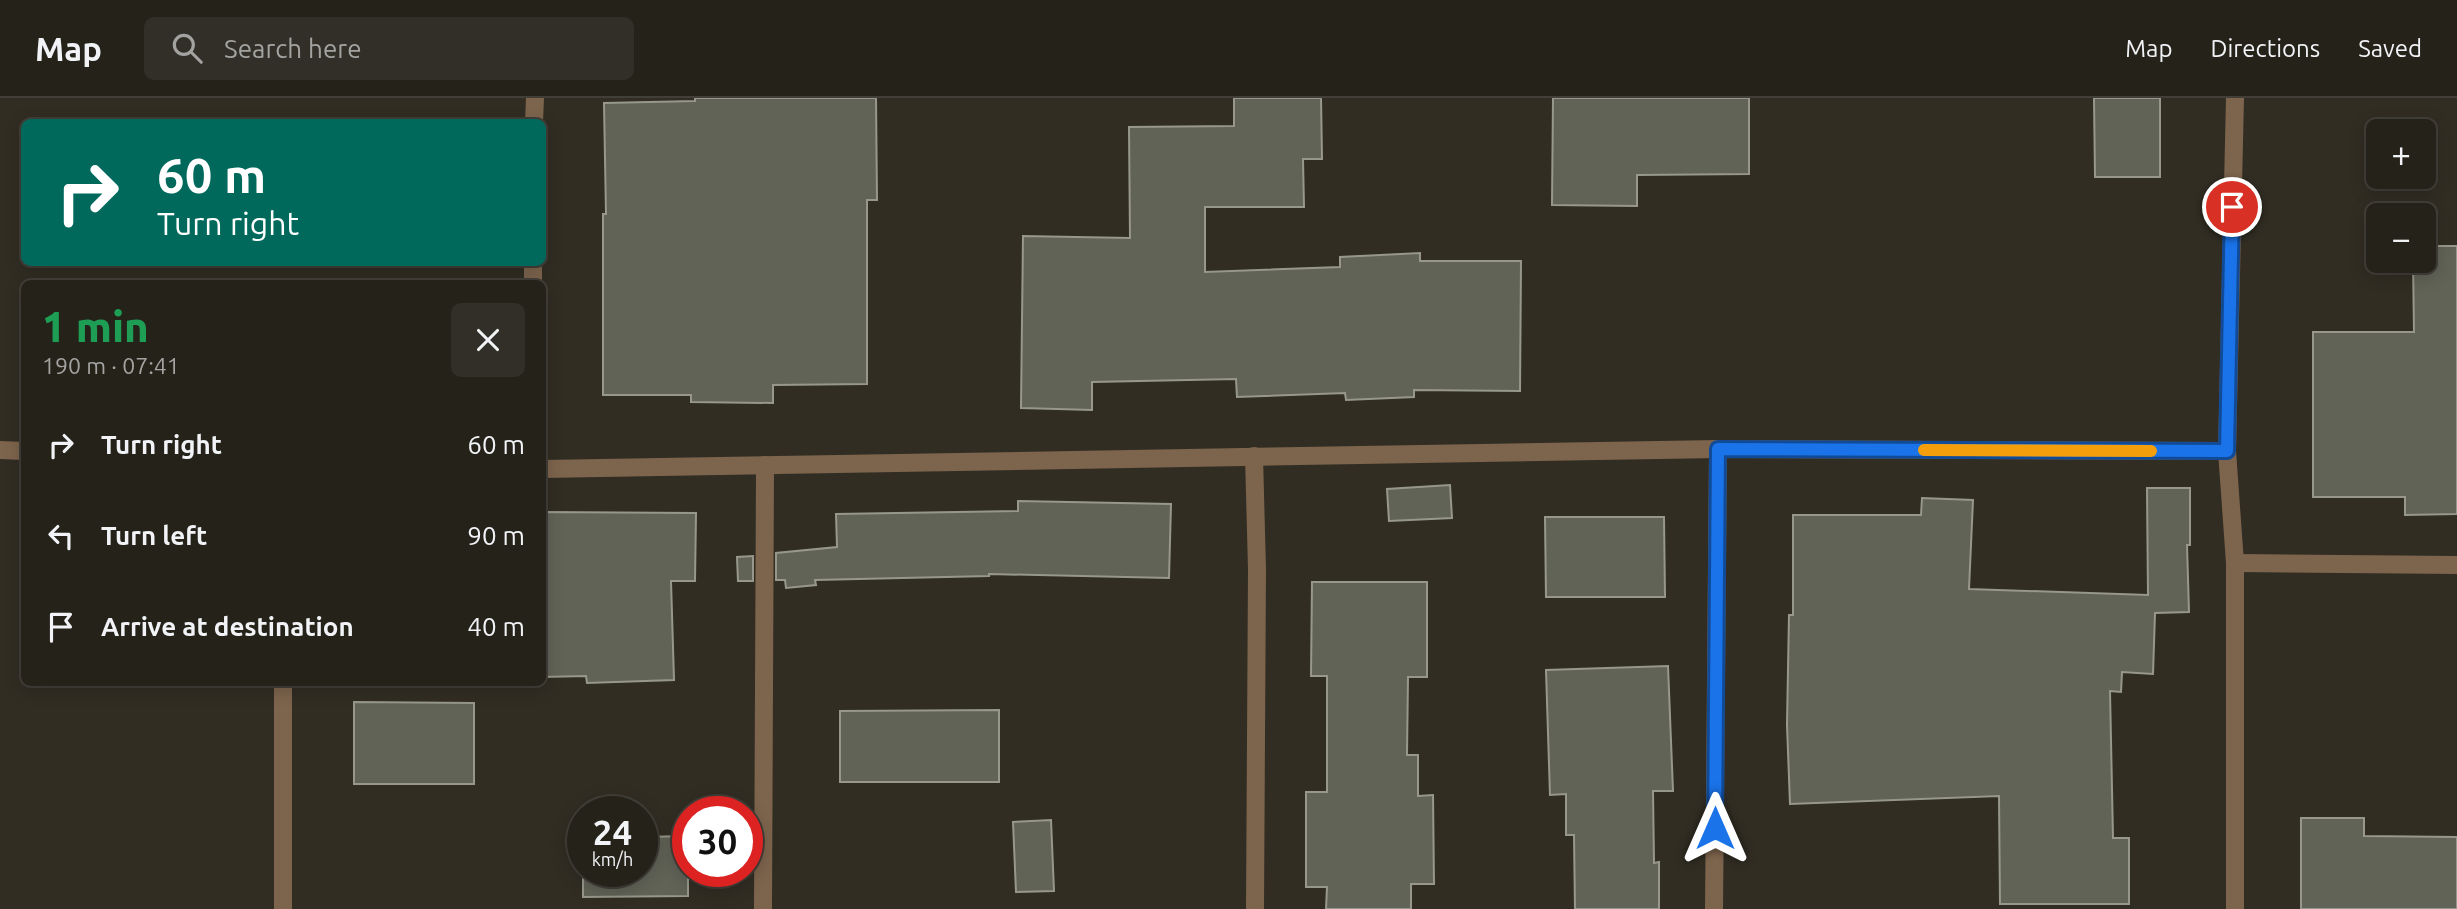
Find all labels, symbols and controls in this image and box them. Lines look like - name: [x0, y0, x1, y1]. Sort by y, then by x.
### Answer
- search box: [144, 17, 634, 80]
- icon: search: [168, 29, 206, 67]
- text: Map: [35, 30, 102, 67]
- text: Search here: [224, 34, 362, 63]
- text: Map: [2125, 35, 2172, 62]
- text: Directions: [2210, 35, 2320, 62]
- text: Saved: [2358, 35, 2422, 62]
- map controls: [2366, 119, 2436, 273]
- button: +: [2366, 119, 2436, 189]
- icon: right: [42, 147, 133, 238]
- text: 60 m: [157, 147, 266, 202]
- pin: [2202, 177, 2262, 237]
- icon: arrive: [2213, 188, 2251, 226]
- button: −: [2366, 203, 2436, 273]
- text: Turn right: [157, 205, 299, 241]
- text: 1 min: [42, 303, 149, 350]
- button: close: [451, 303, 525, 377]
- text: 190 m · 07:41: [42, 353, 180, 378]
- icon: right: [42, 426, 80, 464]
- text: Turn right: [101, 430, 222, 459]
- text: 60 m: [467, 430, 525, 459]
- icon: left: [42, 517, 80, 555]
- text: Turn left: [101, 521, 207, 550]
- text: 90 m: [467, 521, 525, 550]
- icon: arrive: [42, 608, 80, 646]
- text: Arrive at destination: [101, 612, 354, 641]
- text: 40 m: [467, 612, 525, 641]
- position arrow: [1678, 791, 1752, 865]
- speed limit sign: 30: [672, 796, 763, 887]
- text: 24: [593, 812, 632, 852]
- text: km/h: [592, 849, 633, 869]

